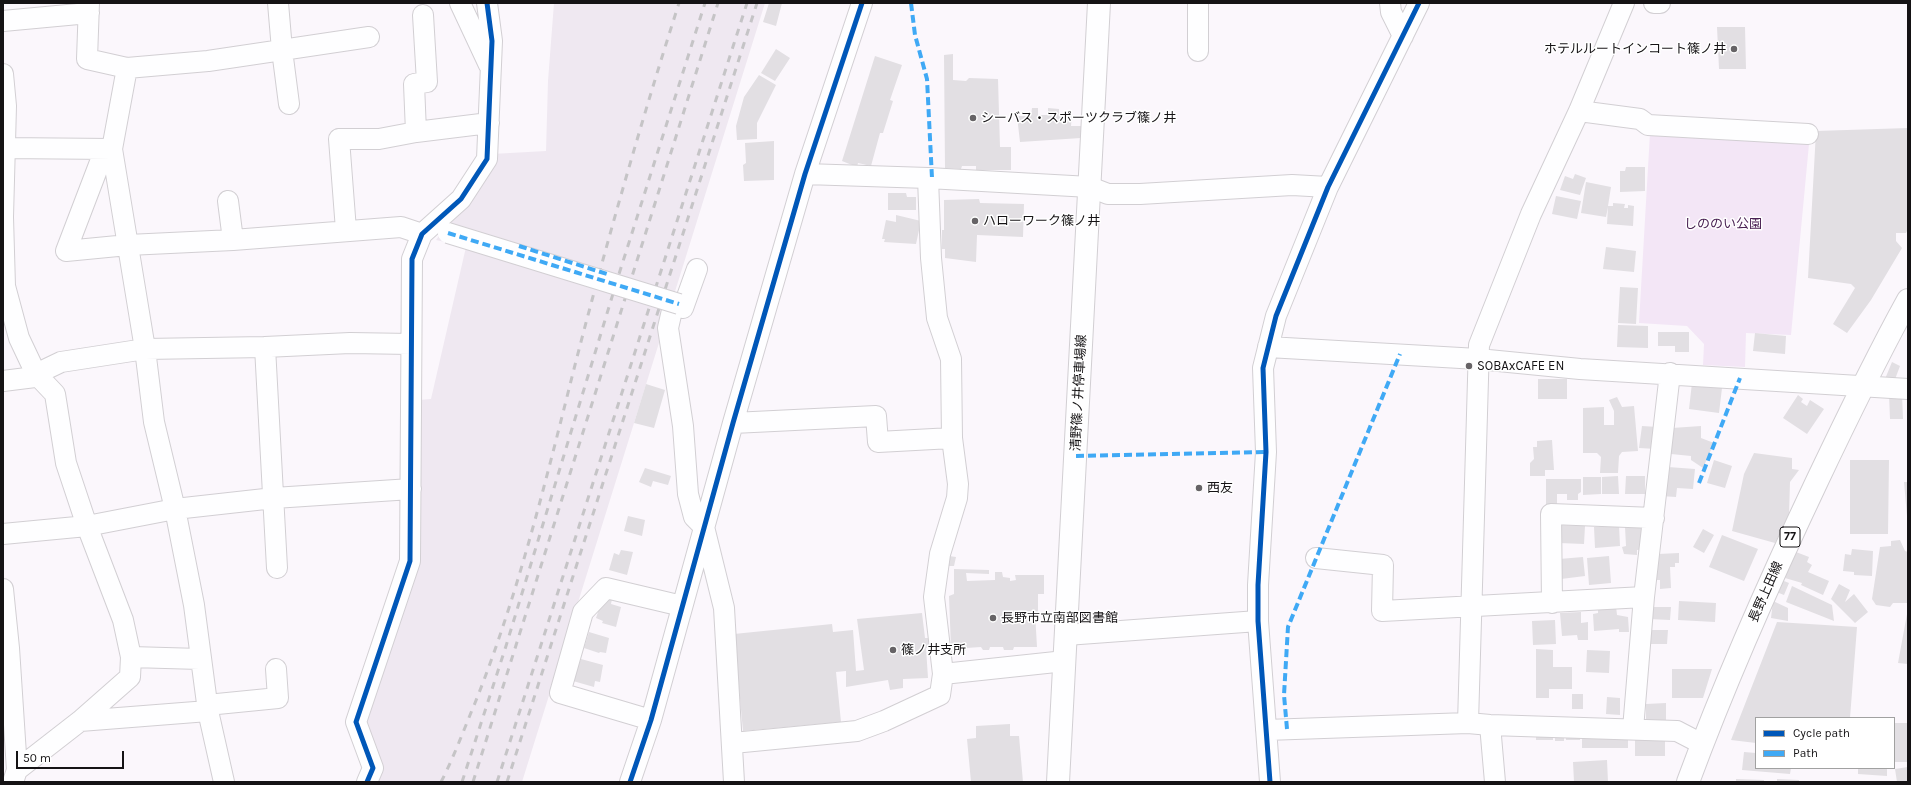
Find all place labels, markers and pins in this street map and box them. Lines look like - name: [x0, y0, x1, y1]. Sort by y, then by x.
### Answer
- place label: ホテルルートインコート篠ノ井: [1544, 41, 1726, 57]
- marker: ホテルルートインコート篠ノ井: [1729, 44, 1739, 54]
- place label: シーバス・スポーツクラブ篠ノ井: [981, 110, 1176, 126]
- marker: シーバス・スポーツクラブ篠ノ井: [968, 113, 978, 123]
- place label: ハローワーク篠ノ井: [983, 213, 1100, 229]
- marker: ハローワーク篠ノ井: [970, 216, 980, 226]
- place label: SOBAxCAFE EN: [1477, 358, 1564, 374]
- marker: SOBAxCAFE EN: [1464, 361, 1474, 371]
- place label: 西友: [1207, 480, 1233, 496]
- marker: 西友: [1194, 483, 1204, 493]
- place label: 長野市立南部図書館: [1001, 610, 1118, 626]
- marker: 長野市立南部図書館: [988, 613, 998, 623]
- place label: 篠ノ井支所: [901, 642, 966, 658]
- marker: 篠ノ井支所: [888, 645, 898, 655]

